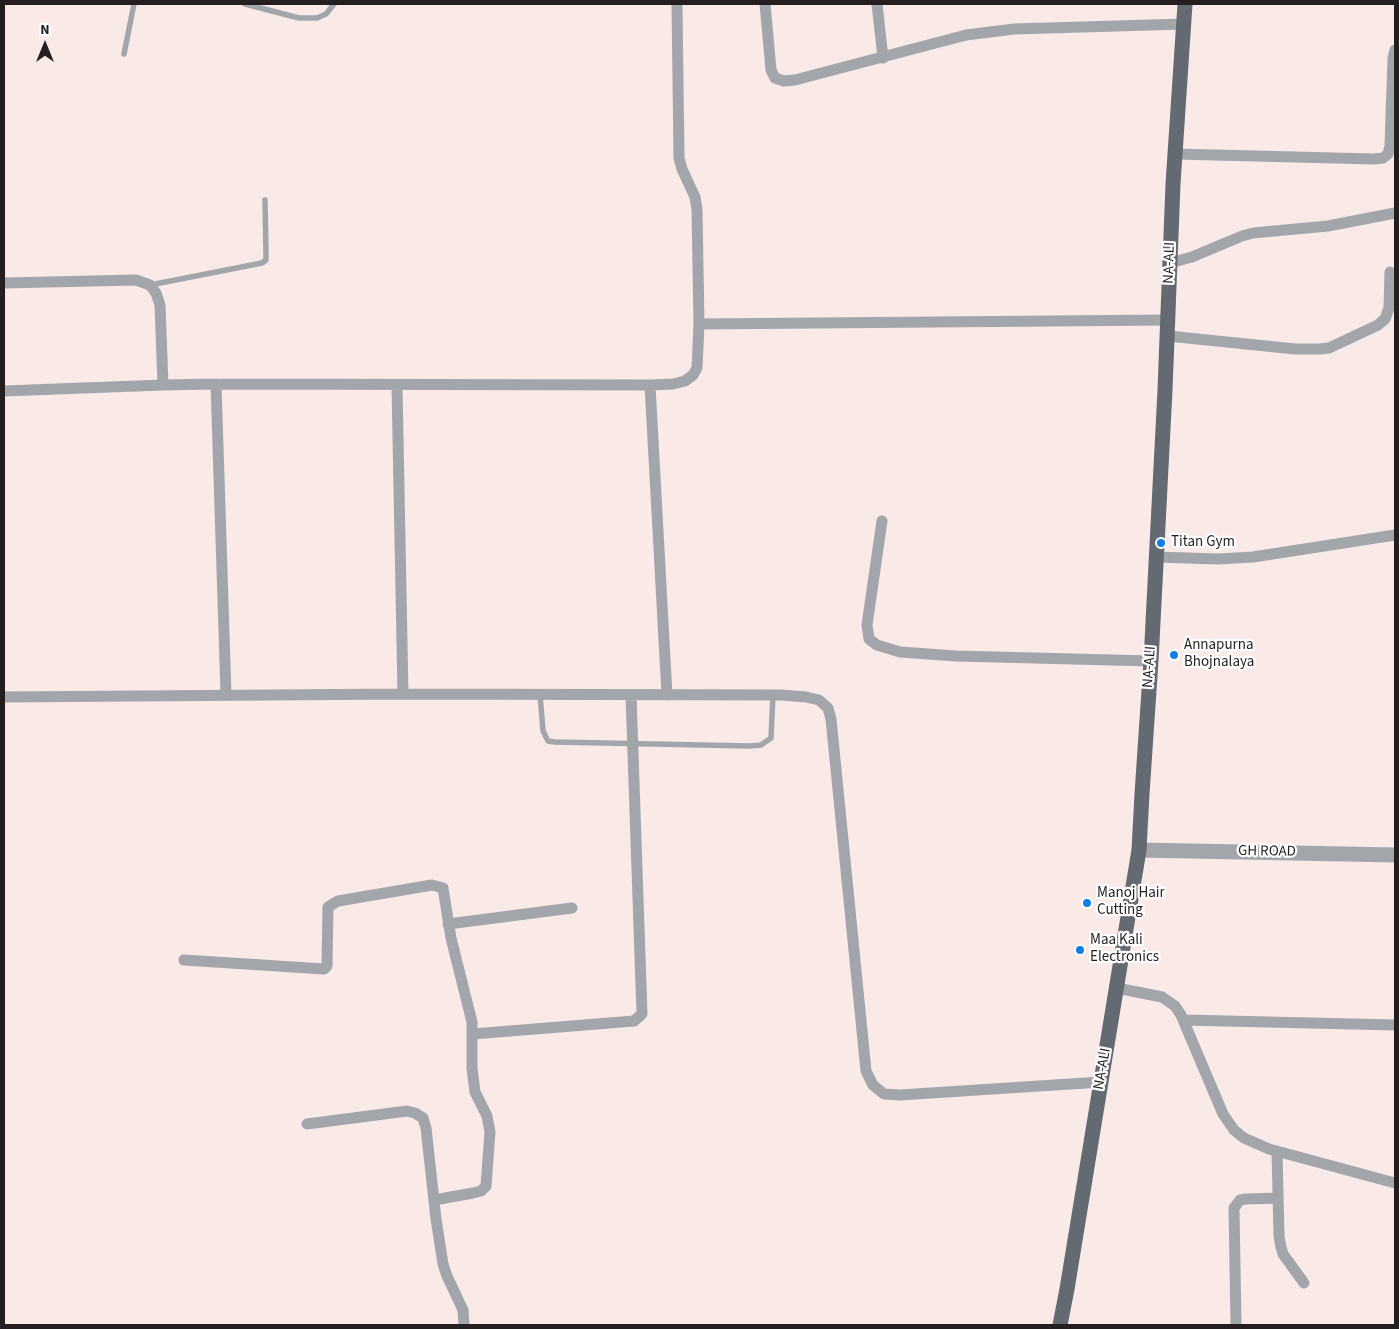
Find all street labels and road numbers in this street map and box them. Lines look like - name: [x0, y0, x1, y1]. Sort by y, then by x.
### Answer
- street label: NA-ALI: [1160, 242, 1180, 284]
- street label: NA-ALI: [1140, 645, 1160, 689]
- street label: GH ROAD: [1238, 842, 1296, 862]
- street label: NA-ALI: [1090, 1047, 1116, 1091]

